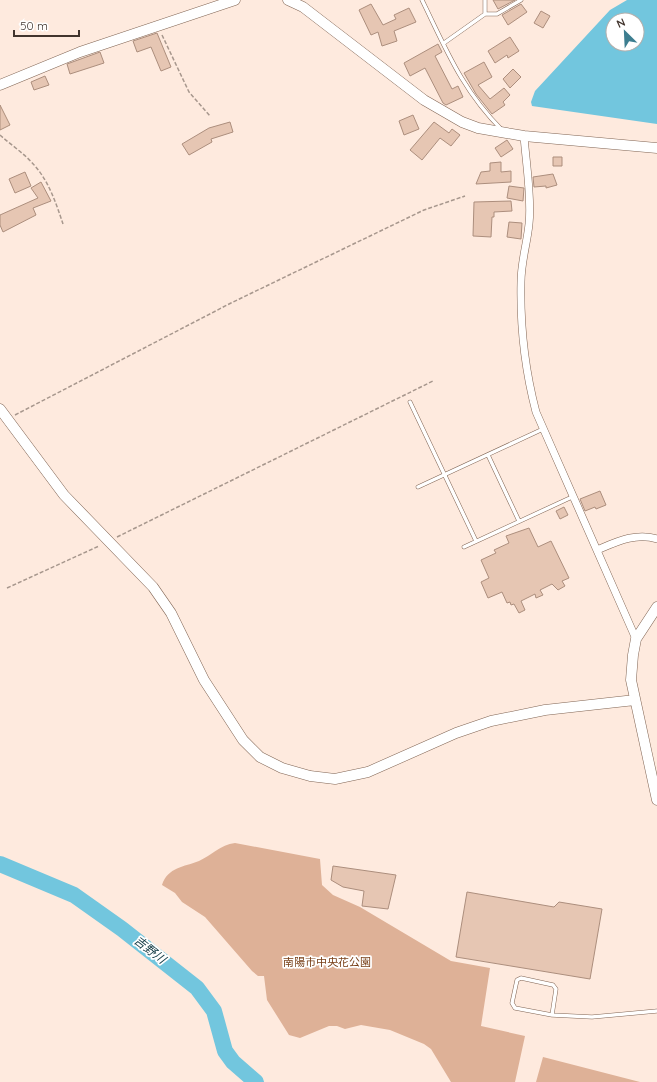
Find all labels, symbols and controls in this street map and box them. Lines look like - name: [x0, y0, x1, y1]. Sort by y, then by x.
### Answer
- scale bar: [14, 12, 79, 38]
- north arrow: [605, 12, 645, 52]
- text: N: [614, 15, 627, 31]
- text: 50 m: [20, 18, 48, 33]
- water label: 吉野川: [132, 933, 171, 968]
- park label: 南陽市中央花公園: [283, 955, 371, 969]

